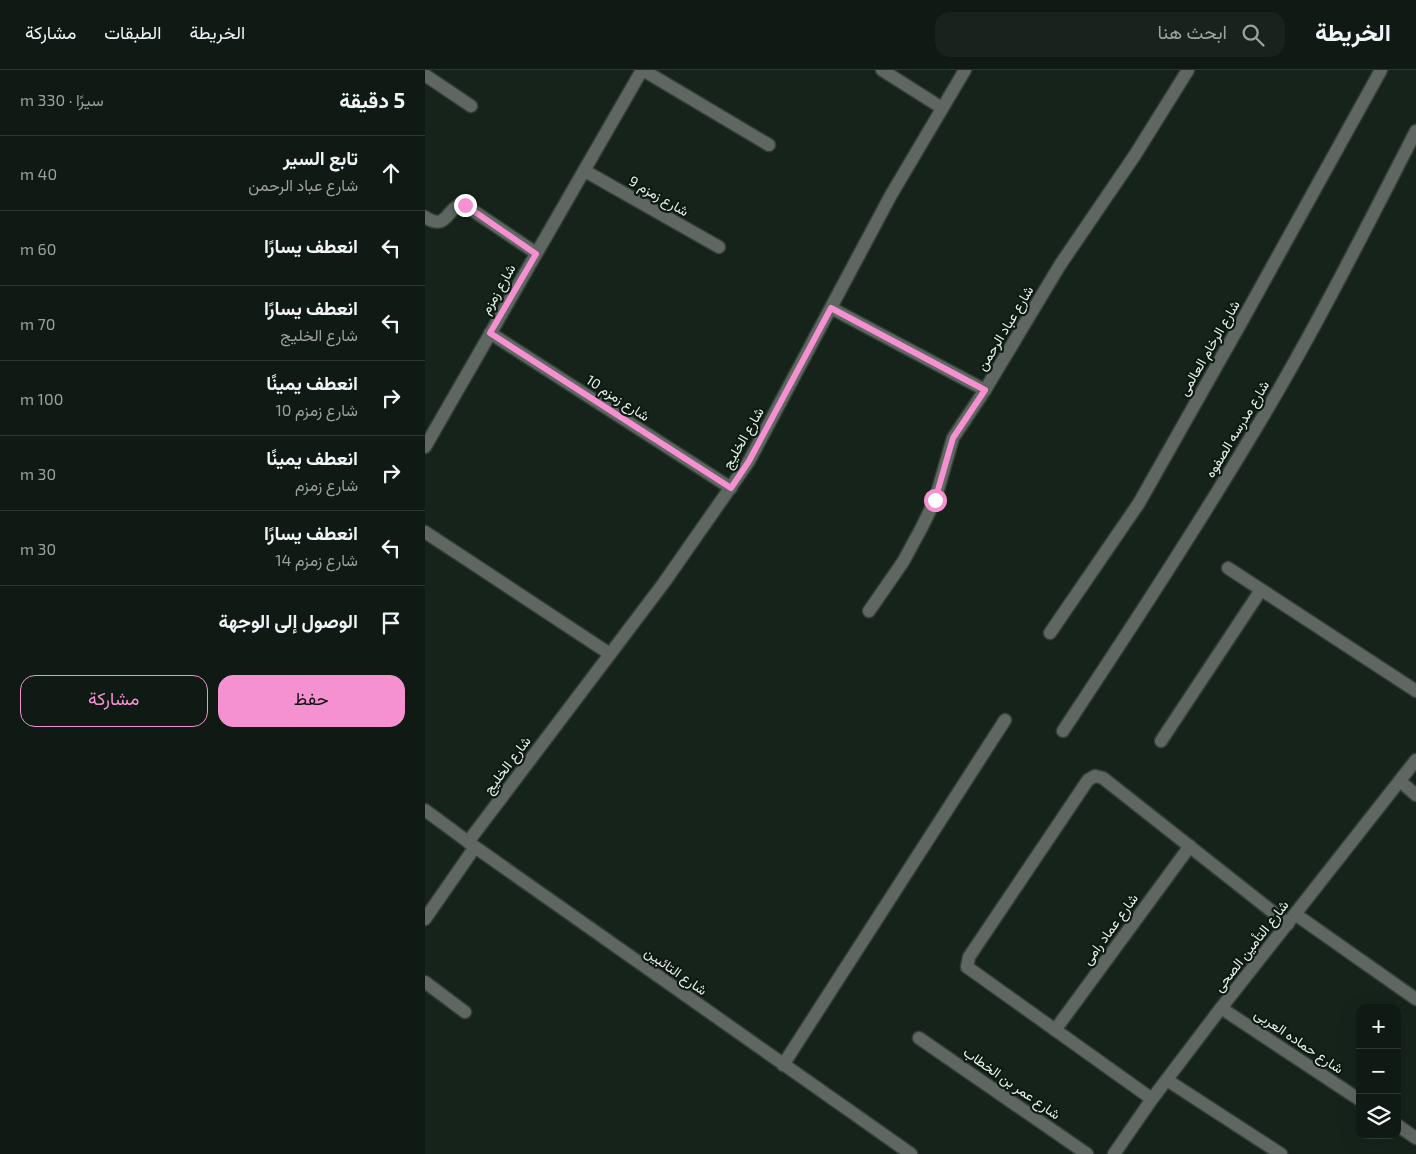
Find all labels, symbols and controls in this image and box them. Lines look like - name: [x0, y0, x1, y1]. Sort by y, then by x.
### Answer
- search box: [935, 12, 1285, 57]
- text: الخريطة: [1315, 17, 1391, 46]
- text: ابحث هنا: [1158, 20, 1227, 43]
- text: مشاركة: [25, 21, 76, 43]
- text: الطبقات: [104, 21, 161, 43]
- text: الخريطة: [189, 21, 245, 43]
- icon: search: [1239, 21, 1267, 49]
- text: 5 دقيقة: [339, 87, 405, 112]
- text: سيرًا · 330 m: [20, 90, 104, 109]
- text: تابع السير: [283, 146, 358, 169]
- icon: ahead: [377, 159, 405, 187]
- text: 40 m: [20, 164, 57, 183]
- street label: شارع زمزم 9: [625, 172, 692, 222]
- text: شارع عباد الرحمن: [248, 175, 358, 194]
- route end: [454, 194, 477, 217]
- text: انعطف يسارًا: [264, 234, 358, 257]
- icon: left: [377, 234, 405, 262]
- text: 60 m: [20, 239, 56, 258]
- street label: شارع زمزم: [476, 261, 521, 318]
- street label: شارع عباد الرحمن: [973, 282, 1039, 375]
- text: انعطف يسارًا: [264, 296, 358, 319]
- street label: شارع الرخام العالمى: [1174, 297, 1245, 400]
- icon: left: [377, 309, 405, 337]
- text: 70 m: [20, 314, 55, 333]
- text: شارع الخليج: [280, 325, 358, 344]
- text: انعطف يمينًا: [266, 371, 358, 394]
- street label: شارع زمزم 10: [582, 371, 653, 427]
- street label: شارع مدرسه الصفوه: [1201, 377, 1275, 482]
- icon: right: [377, 384, 405, 412]
- text: 100 m: [20, 389, 63, 408]
- text: شارع زمزم 10: [275, 400, 358, 419]
- street label: شارع الخليج: [718, 404, 770, 473]
- text: انعطف يمينًا: [266, 446, 358, 469]
- icon: right: [377, 459, 405, 487]
- text: 30 m: [20, 464, 56, 483]
- text: شارع زمزم: [295, 475, 358, 494]
- route start: [924, 489, 947, 512]
- text: انعطف يسارًا: [264, 521, 358, 544]
- icon: left: [377, 534, 405, 562]
- text: 30 m: [20, 539, 56, 558]
- text: شارع زمزم 14: [275, 550, 358, 569]
- text: الوصول إلى الوجهة: [218, 609, 358, 632]
- icon: arrive: [377, 609, 405, 637]
- button: مشاركة: [20, 675, 208, 727]
- button: حفظ: [218, 675, 405, 727]
- street label: شارع الخليج: [479, 732, 536, 799]
- street label: شارع عماد رامى: [1078, 890, 1144, 969]
- street label: شارع التأمين الصحى: [1209, 896, 1294, 997]
- street label: شارع التائبين: [640, 943, 711, 1001]
- map controls: [1356, 1004, 1401, 1139]
- button: +: [1356, 1004, 1401, 1049]
- street label: شارع حماده العربى: [1250, 1005, 1347, 1079]
- street label: شارع عمر بن الخطاب: [959, 1043, 1064, 1125]
- button: −: [1356, 1049, 1401, 1094]
- button: layers: [1356, 1094, 1401, 1139]

